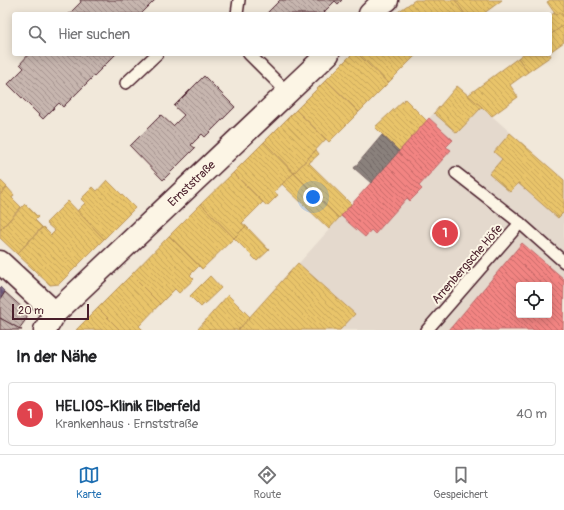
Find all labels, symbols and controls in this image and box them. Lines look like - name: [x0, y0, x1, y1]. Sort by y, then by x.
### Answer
- search box: [12, 12, 552, 56]
- icon: search: [26, 23, 48, 45]
- text: Hier suchen: [58, 25, 130, 44]
- street label: Ernststraße: [165, 158, 219, 210]
- your location: [303, 187, 323, 207]
- pin: 1: [432, 218, 458, 248]
- street label: Arrenbergsche Höfe: [429, 221, 506, 307]
- map controls: [516, 282, 552, 318]
- button: locate: [516, 282, 552, 318]
- scale bar: [12, 302, 89, 321]
- text: 20 m: [18, 304, 44, 317]
- text: In der Nähe: [16, 346, 97, 367]
- text: HELIOS-Klinik Elberfeld: [55, 397, 200, 416]
- text: 1: [27, 406, 33, 422]
- text: 40 m: [516, 406, 547, 422]
- text: Krankenhaus · Ernststraße: [55, 416, 198, 432]
- tab: Karte: [76, 464, 102, 501]
- tab: Route: [254, 464, 281, 501]
- tab: Gespeichert: [433, 464, 488, 501]

